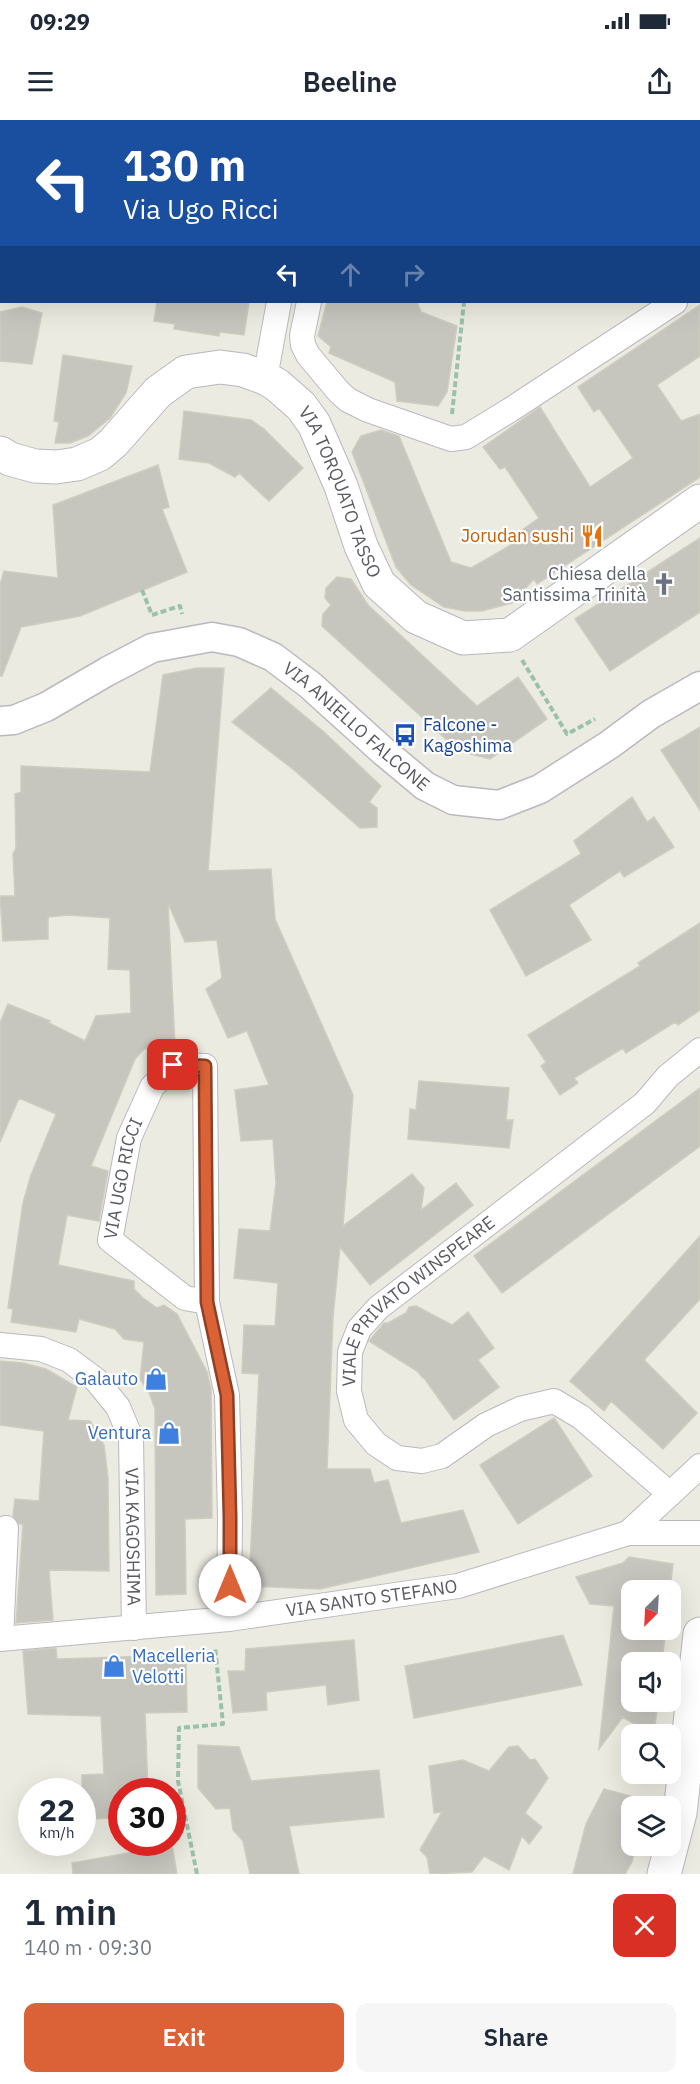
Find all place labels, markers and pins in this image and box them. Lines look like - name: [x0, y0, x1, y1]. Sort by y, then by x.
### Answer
- restaurant icon: Jorudan sushi: [579, 523, 605, 549]
- place label: Jorudan sushi: [461, 524, 574, 547]
- place label: Chiesa della Santissima Trinità: [502, 562, 646, 606]
- church icon: Chiesa della Santissima Trinità: [651, 571, 677, 597]
- place label: Falcone - Kagoshima: [423, 713, 512, 757]
- bus stop icon: Falcone - Kagoshima: [392, 722, 418, 748]
- pin: [147, 1039, 198, 1090]
- shop icon: Galauto: [143, 1366, 169, 1392]
- place label: Galauto: [75, 1367, 138, 1390]
- shop icon: Ventura: [156, 1420, 182, 1446]
- place label: Ventura: [88, 1421, 151, 1444]
- place label: Macelleria Velotti: [132, 1644, 216, 1688]
- shop icon: Macelleria Velotti: [101, 1653, 127, 1679]

